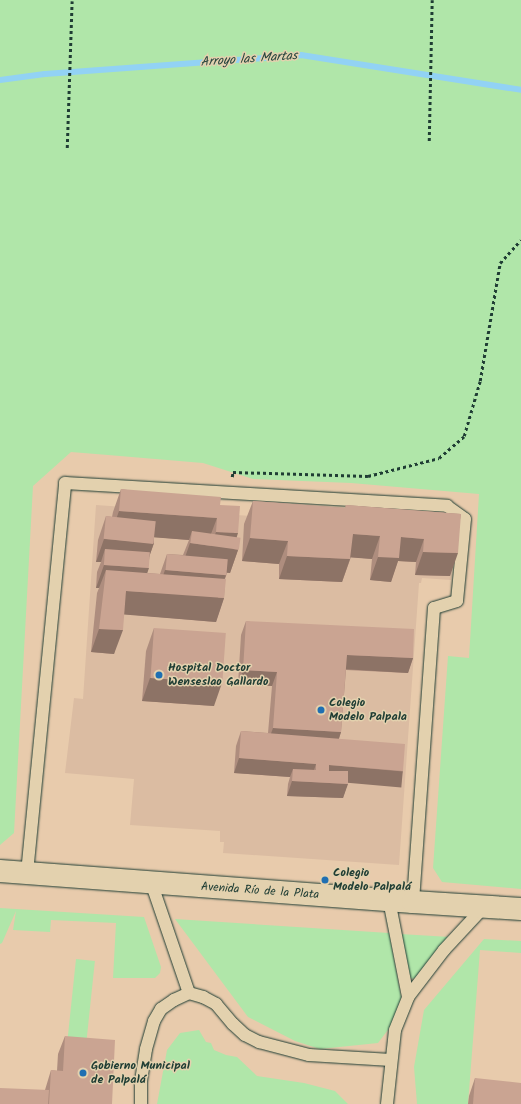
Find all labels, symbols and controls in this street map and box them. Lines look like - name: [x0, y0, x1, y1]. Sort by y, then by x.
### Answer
- water label: Arroyo las Martas: [200, 49, 298, 71]
- place label: Hospital Doctor Wenseslao Gallardo: [168, 661, 268, 689]
- marker: Hospital Doctor Wenseslao Gallardo: [153, 669, 165, 681]
- place label: Colegio Modelo Palpala: [329, 696, 407, 724]
- marker: Colegio Modelo Palpala: [316, 705, 326, 715]
- place label: Colegio Modelo Palpalá: [333, 866, 411, 894]
- marker: Colegio Modelo Palpalá: [320, 875, 330, 885]
- street label: Avenida Río de la Plata: [200, 880, 320, 902]
- place label: Gobierno Municipal de Palpalá: [91, 1059, 190, 1087]
- marker: Gobierno Municipal de Palpalá: [78, 1068, 88, 1078]

